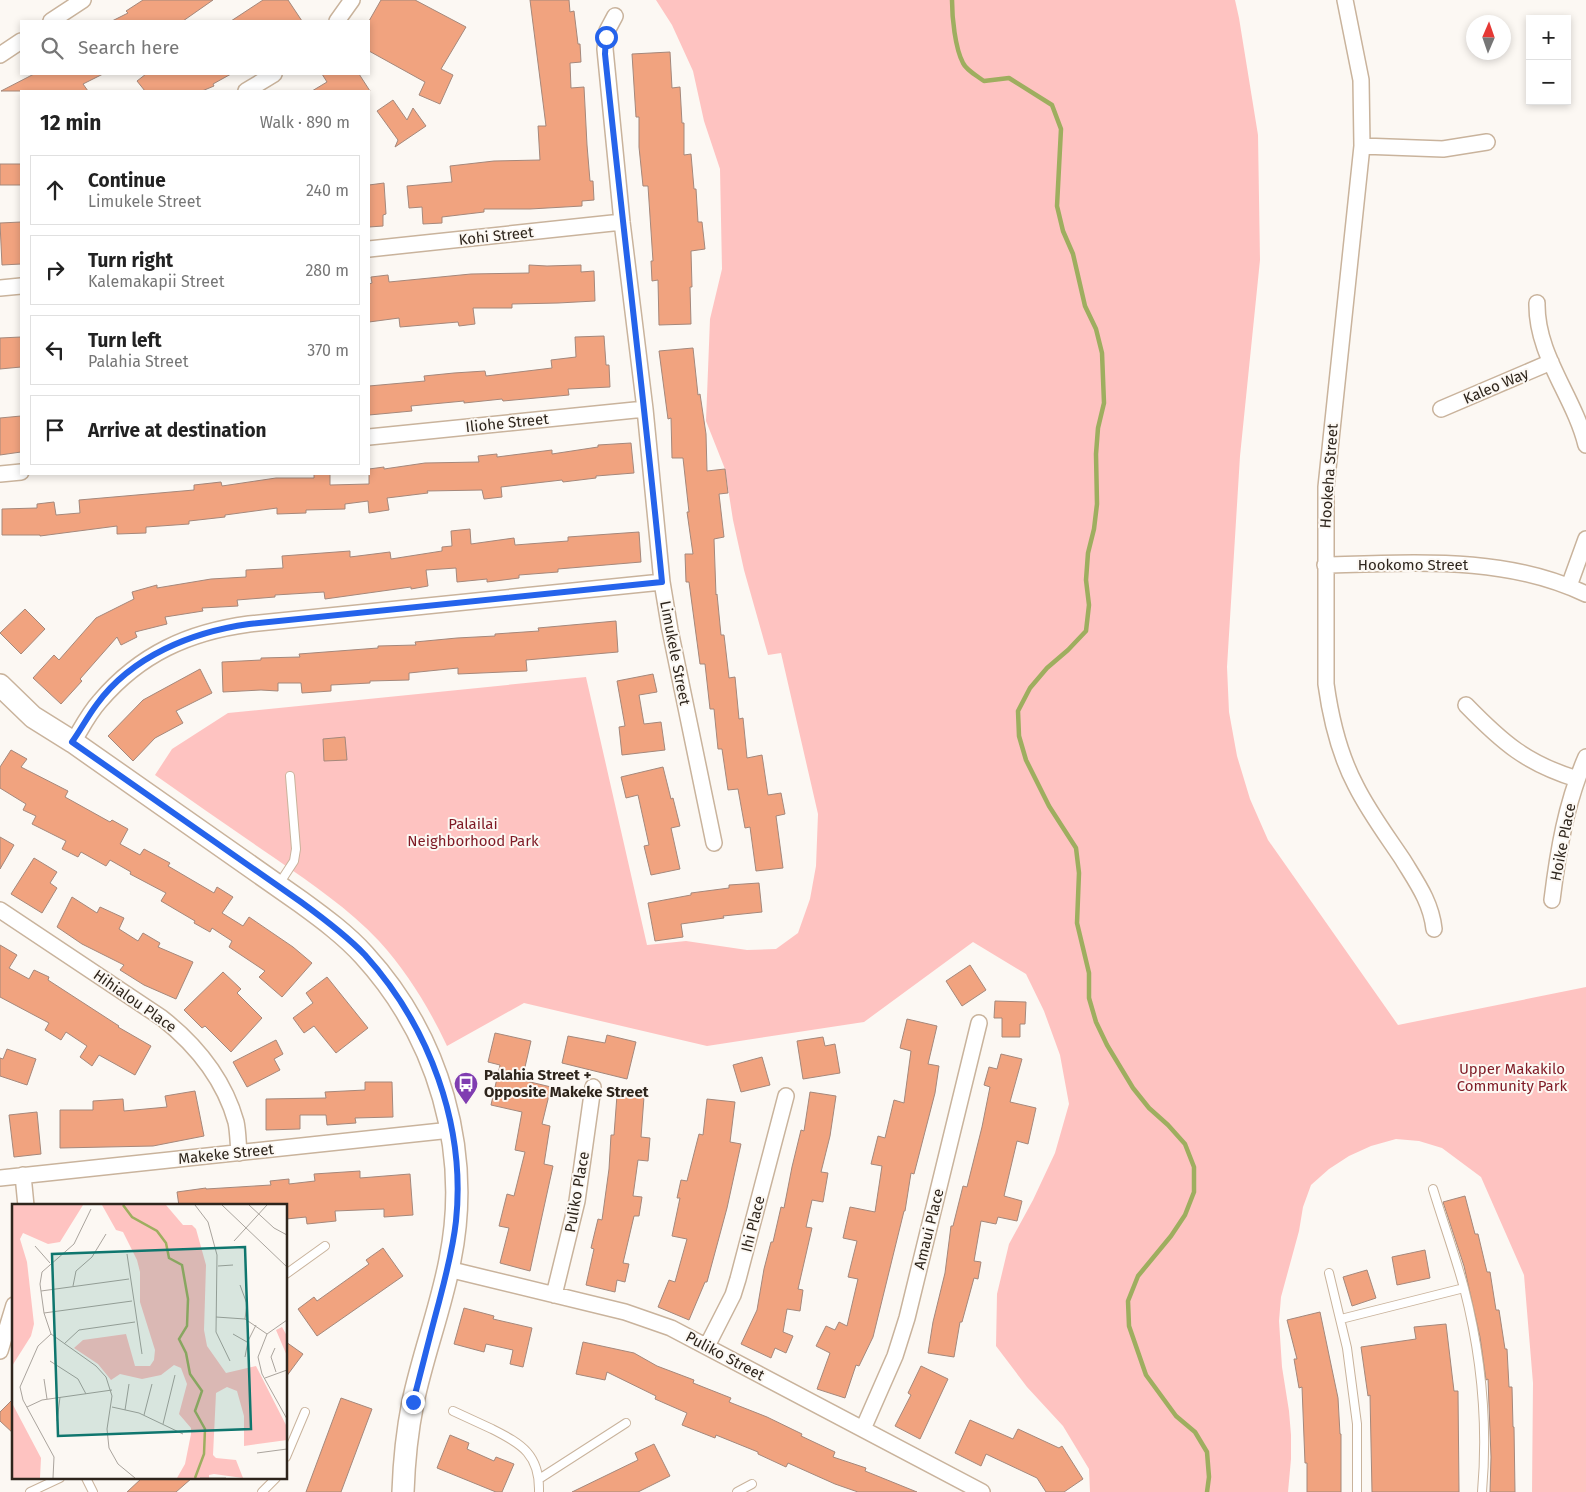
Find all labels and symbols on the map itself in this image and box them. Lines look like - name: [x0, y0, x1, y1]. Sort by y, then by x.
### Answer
- north arrow: [1466, 15, 1511, 60]
- route start: [595, 26, 618, 49]
- street label: Kohi Street: [458, 223, 535, 249]
- street label: Kaleo Way: [1461, 364, 1532, 408]
- street label: Iliohe Street: [465, 410, 550, 436]
- street label: Hookeha Street: [1316, 422, 1342, 529]
- street label: Hookomo Street: [1358, 556, 1469, 574]
- street label: Limukele Street: [656, 599, 694, 707]
- street label: Hoike Place: [1547, 802, 1579, 882]
- park label: Palailai Neighborhood Park: [407, 815, 539, 850]
- street label: Hihialou Place: [90, 966, 180, 1036]
- park label: Upper Makakilo Community Park: [1457, 1060, 1568, 1095]
- place label: Palahia Street + Opposite Makeke Street: [484, 1066, 649, 1101]
- bus stop icon: Palahia Street + Opposite Makeke Street: [453, 1071, 479, 1105]
- street label: Makeke Street: [177, 1140, 275, 1168]
- street label: Puliko Place: [561, 1150, 593, 1234]
- street label: Amaui Place: [910, 1187, 948, 1271]
- street label: Ihi Place: [737, 1194, 769, 1254]
- inset map: [12, 1204, 288, 1480]
- street label: Puliko Street: [683, 1328, 768, 1385]
- route end: [402, 1391, 425, 1414]

